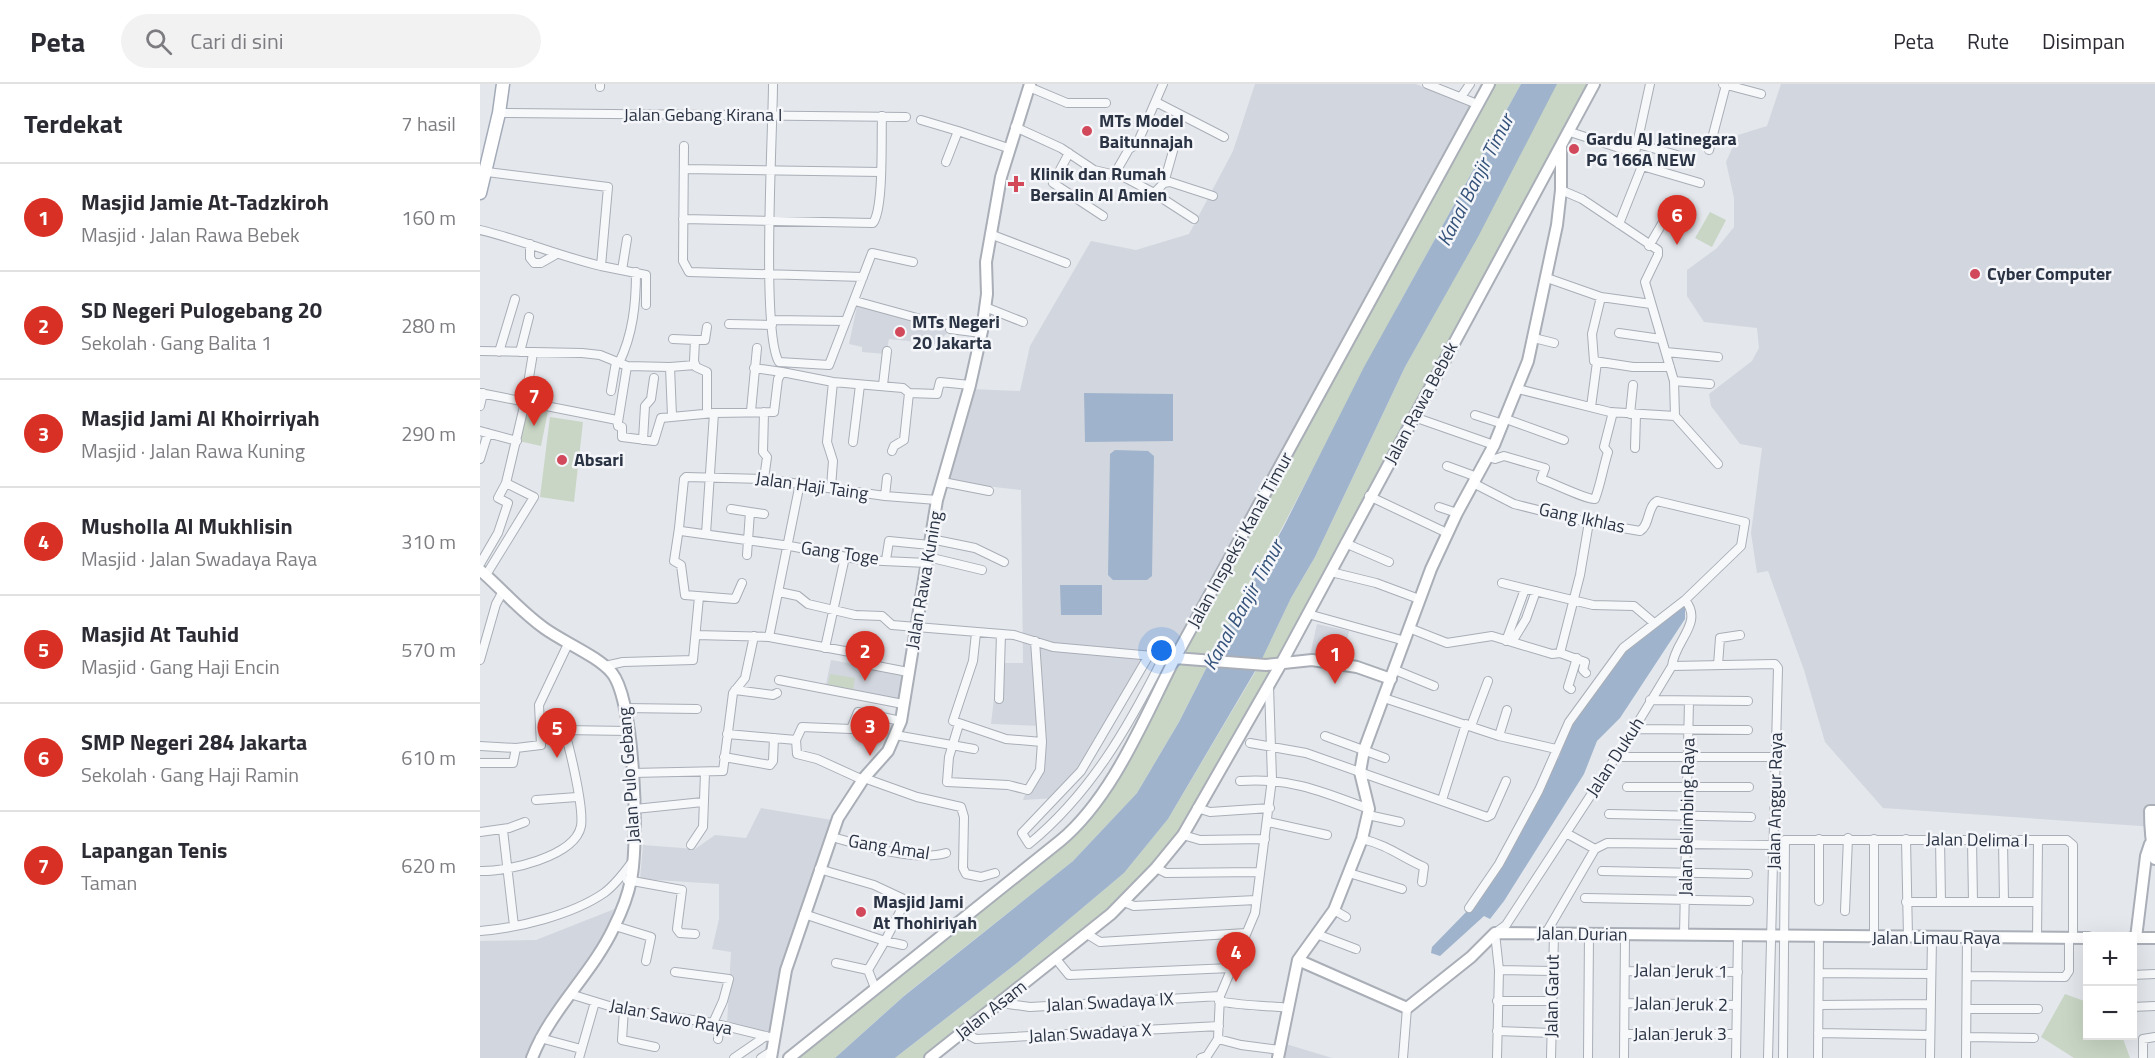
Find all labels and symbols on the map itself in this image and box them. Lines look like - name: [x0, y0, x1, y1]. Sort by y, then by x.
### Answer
- street label: Jalan Gebang Kirana I: [623, 101, 783, 128]
- water label: Kanal Banjir Timur: [1428, 106, 1522, 251]
- place label: MTs Model Baitunnajah: [1099, 107, 1193, 155]
- marker: MTs Model Baitunnajah: [1080, 124, 1094, 138]
- place label: Gardu AJ Jatinegara PG 166A NEW: [1586, 125, 1737, 173]
- marker: Gardu AJ Jatinegara PG 166A NEW: [1567, 142, 1581, 156]
- place label: Klinik dan Rumah Bersalin Al Amien: [1030, 160, 1167, 208]
- marker: Klinik dan Rumah Bersalin Al Amien: [1007, 175, 1025, 193]
- pin: 6: [1658, 196, 1696, 245]
- place label: Cyber Computer: [1987, 260, 2112, 287]
- marker: Cyber Computer: [1968, 267, 1982, 281]
- place label: MTs Negeri 20 Jakarta: [912, 308, 1000, 356]
- marker: MTs Negeri 20 Jakarta: [893, 325, 907, 339]
- street label: Jalan Rawa Bebek: [1377, 336, 1464, 469]
- pin: 7: [514, 376, 554, 426]
- place label: Absari: [574, 446, 624, 473]
- street label: Jalan Inspeksi Kanal Timur: [1180, 447, 1299, 633]
- marker: Absari: [555, 453, 569, 467]
- street label: Jalan Haji Taing: [754, 464, 870, 507]
- street label: Gang Ikhlas: [1537, 495, 1628, 540]
- street label: Jalan Rawa Kuning: [898, 509, 949, 651]
- water label: Kanal Banjir Timur: [1194, 532, 1292, 675]
- street label: Gang Toge: [799, 534, 881, 571]
- pin: 2: [846, 632, 884, 681]
- pin: 1: [1316, 634, 1354, 684]
- your location: [1147, 636, 1176, 665]
- street label: Jalan Pulo Gebang: [610, 706, 647, 844]
- pin: 3: [850, 706, 890, 756]
- pin: 5: [538, 708, 577, 758]
- street label: Jalan Dukuh: [1579, 712, 1650, 802]
- street label: Jalan Anggur Raya: [1760, 732, 1789, 870]
- street label: Jalan Belimbing Raya: [1672, 738, 1701, 896]
- street label: Jalan Delima I: [1926, 825, 2028, 854]
- street label: Gang Amal: [847, 827, 932, 866]
- place label: Masjid Jami At Thohiriyah: [873, 888, 977, 936]
- marker: Masjid Jami At Thohiriyah: [854, 905, 868, 919]
- street label: Jalan Durian: [1536, 919, 1628, 948]
- street label: Jalan Limau Raya: [1872, 924, 2000, 951]
- pin: 4: [1216, 932, 1256, 982]
- street label: Jalan Garut: [1537, 953, 1566, 1038]
- street label: Jalan Jeruk 1: [1634, 956, 1728, 985]
- street label: Jalan Asam: [949, 973, 1032, 1046]
- street label: Jalan Swadaya IX: [1046, 985, 1174, 1018]
- street label: Jalan Jeruk 2: [1634, 989, 1728, 1018]
- street label: Jalan Sawo Raya: [607, 991, 735, 1042]
- street label: Jalan Swadaya X: [1028, 1016, 1152, 1049]
- street label: Jalan Jeruk 3: [1633, 1020, 1727, 1047]

